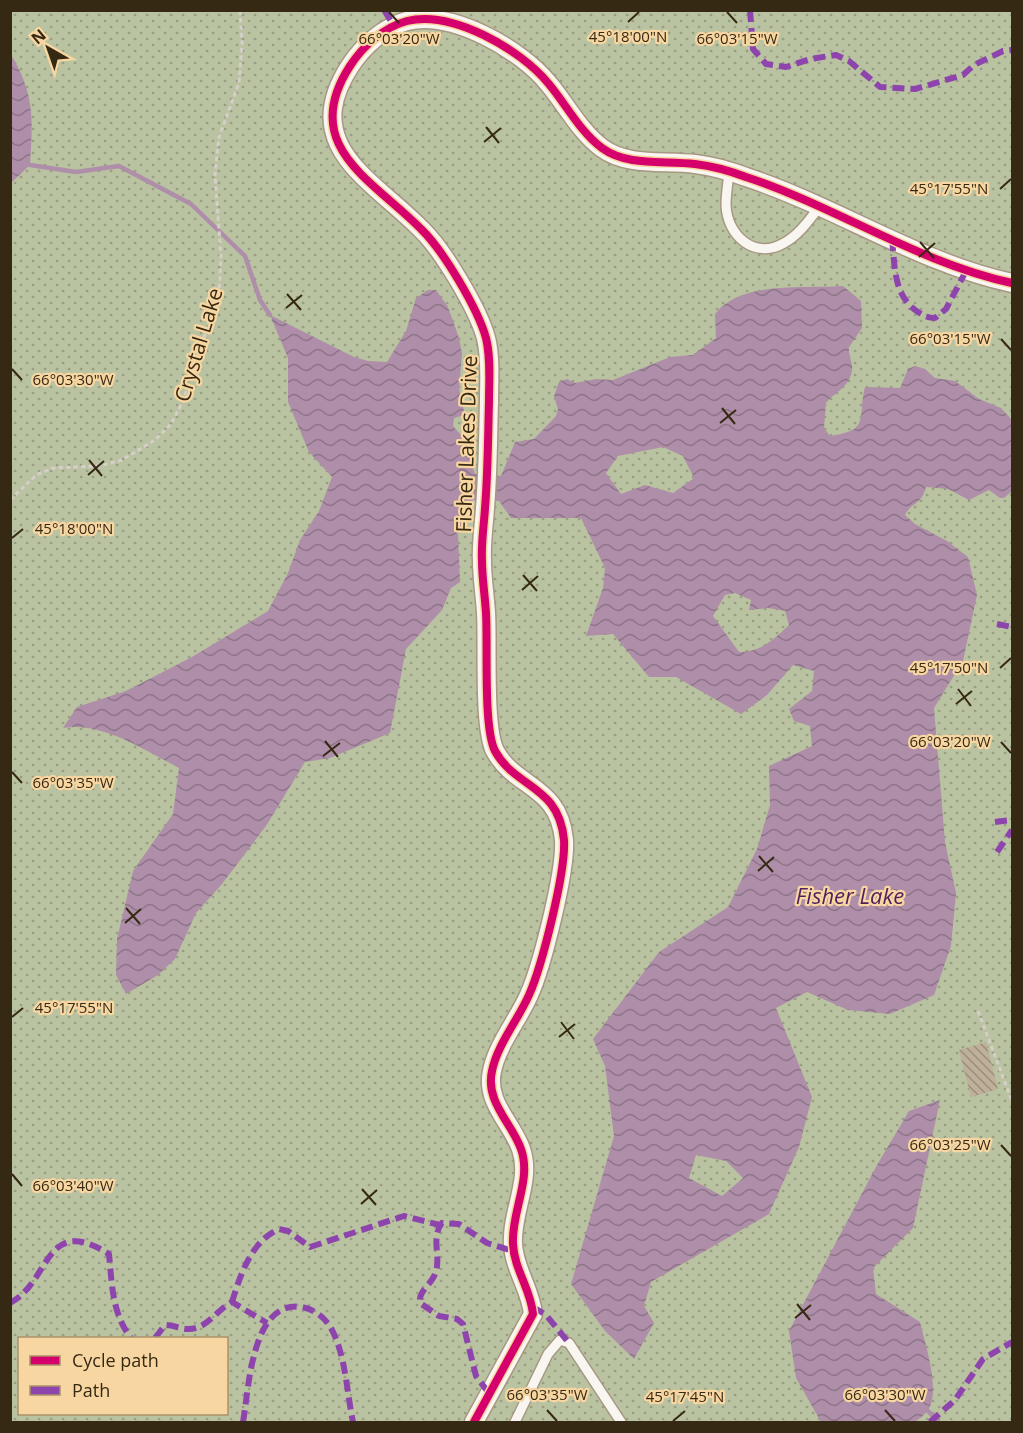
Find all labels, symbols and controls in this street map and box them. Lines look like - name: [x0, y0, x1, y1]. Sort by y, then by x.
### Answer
- north arrow: [18, 18, 78, 78]
- text: N: [26, 24, 50, 49]
- text: 45°18'00"N: [589, 26, 667, 46]
- text: 66°03'20"W: [359, 28, 440, 48]
- text: 66°03'15"W: [697, 28, 778, 48]
- text: 45°17'55"N: [910, 178, 988, 198]
- street label: Crystal Lake: [167, 284, 229, 405]
- text: 66°03'15"W: [910, 328, 991, 348]
- street label: Fisher Lakes Drive: [449, 355, 483, 533]
- text: 66°03'30"W: [33, 369, 114, 389]
- text: 45°18'00"N: [35, 518, 113, 538]
- text: 45°17'50"N: [910, 657, 988, 677]
- text: 66°03'20"W: [910, 731, 991, 751]
- text: 66°03'35"W: [33, 772, 114, 792]
- water label: Fisher Lake: [796, 880, 904, 910]
- text: 45°17'55"N: [35, 997, 113, 1017]
- text: 66°03'25"W: [910, 1134, 991, 1154]
- text: 66°03'40"W: [33, 1175, 114, 1195]
- legend: [18, 1337, 228, 1415]
- text: Cycle path: [72, 1348, 159, 1372]
- text: Path: [72, 1378, 110, 1402]
- text: 66°03'35"W: [507, 1384, 588, 1404]
- text: 66°03'30"W: [845, 1384, 926, 1404]
- text: 45°17'45"N: [646, 1386, 724, 1406]

